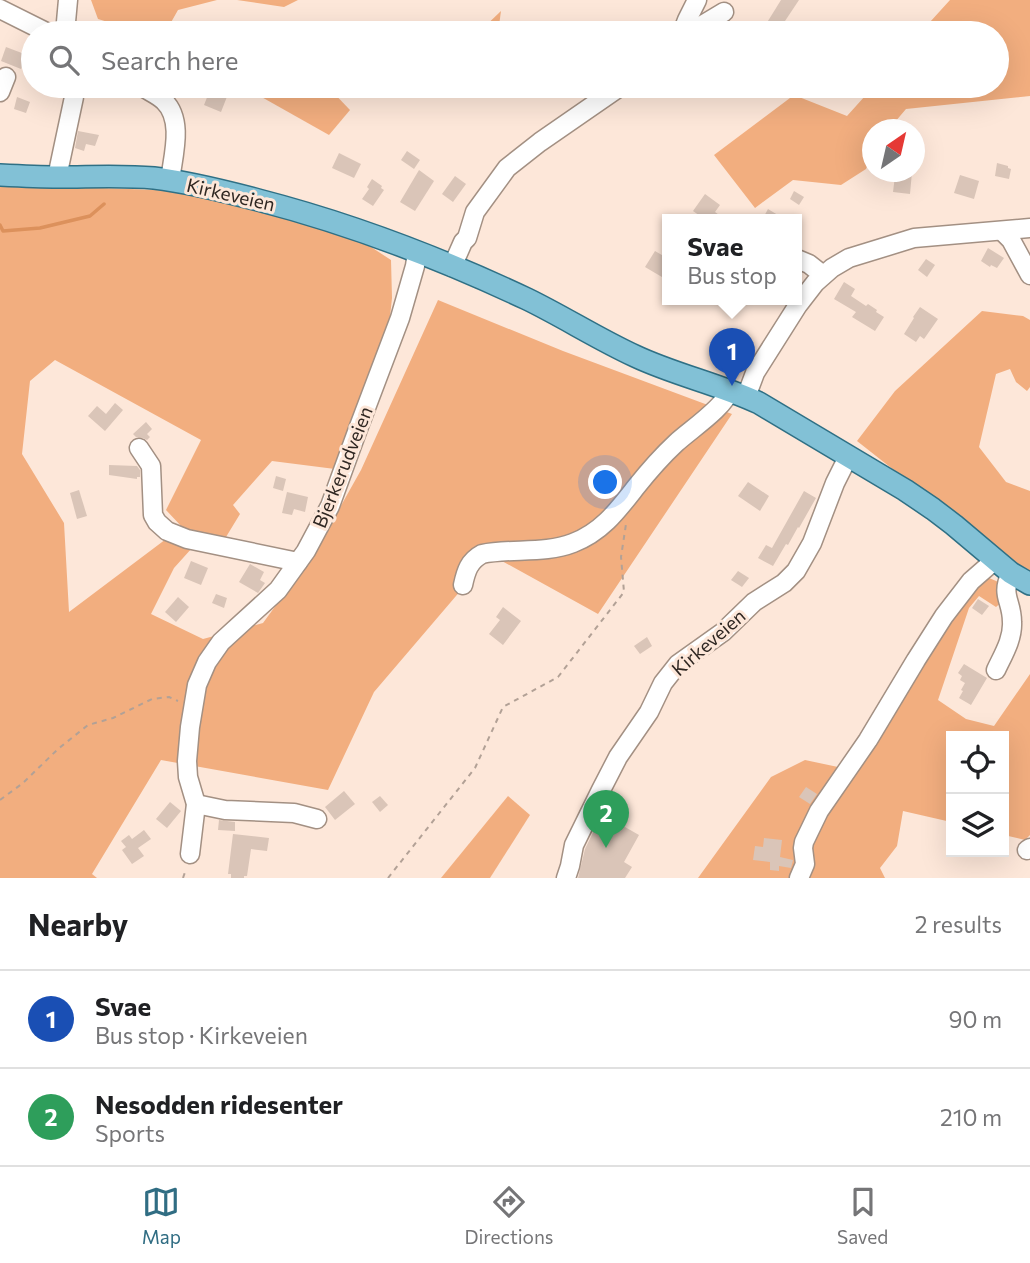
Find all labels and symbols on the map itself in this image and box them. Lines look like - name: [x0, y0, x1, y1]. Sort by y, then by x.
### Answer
- north arrow: [862, 119, 925, 182]
- street label: Kirkeveien: [185, 173, 277, 215]
- pin: 1: [709, 328, 755, 386]
- street label: Bjerkerudveien: [307, 403, 377, 531]
- your location: [588, 465, 622, 499]
- street label: Kirkeveien: [666, 604, 750, 680]
- pin: 2: [583, 790, 629, 848]

